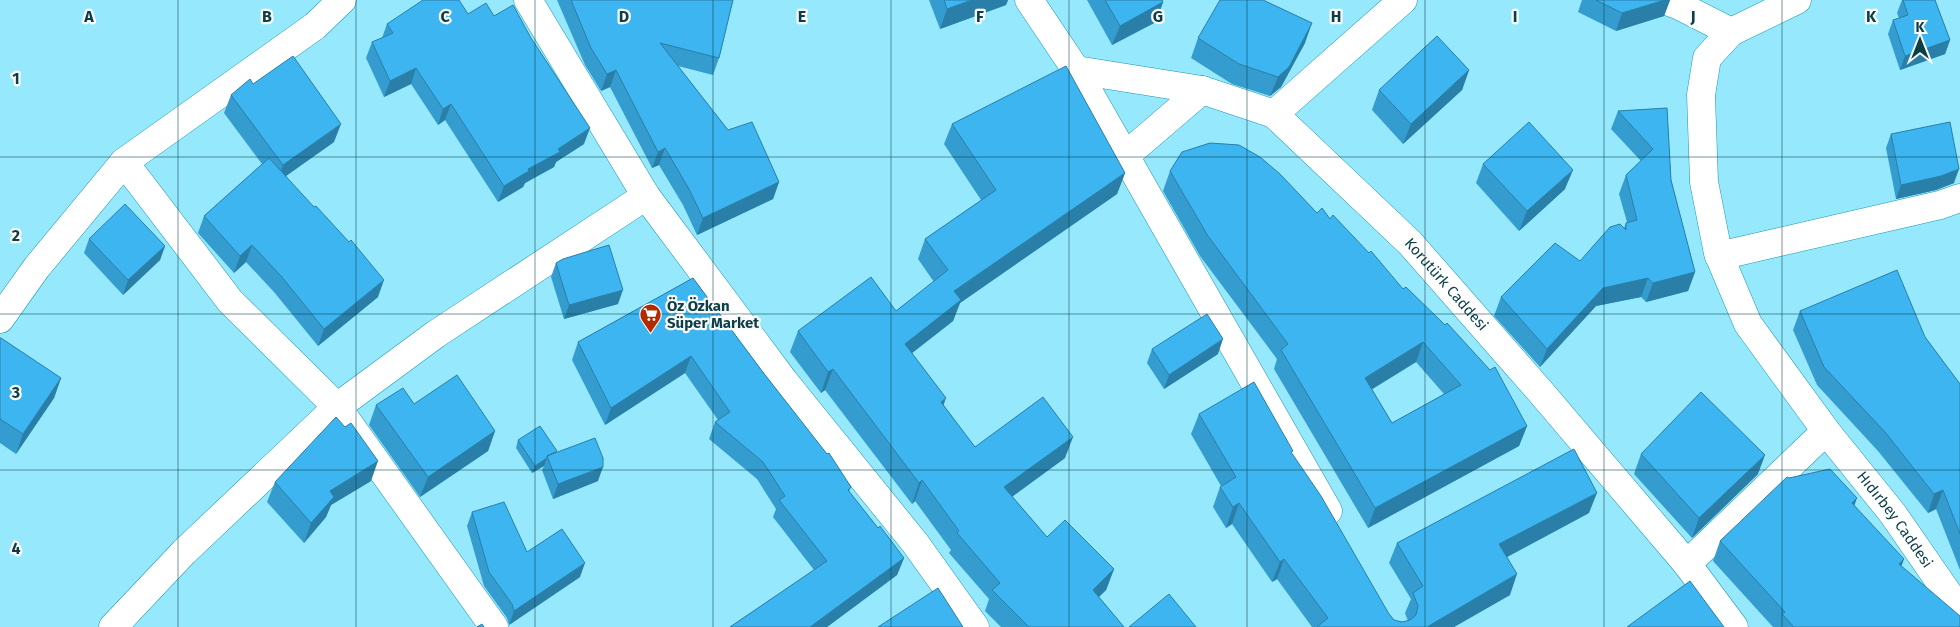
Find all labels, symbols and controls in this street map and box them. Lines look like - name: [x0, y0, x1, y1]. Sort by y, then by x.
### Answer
- text: A: [83, 7, 94, 26]
- text: B: [262, 7, 272, 26]
- text: C: [440, 7, 450, 26]
- text: D: [619, 7, 629, 26]
- text: E: [798, 7, 806, 26]
- text: F: [976, 7, 984, 26]
- text: G: [1153, 7, 1163, 26]
- text: H: [1331, 7, 1341, 26]
- text: I: [1513, 7, 1517, 26]
- text: J: [1689, 7, 1696, 26]
- text: K: [1866, 7, 1877, 26]
- north arrow: [1895, 15, 1945, 65]
- text: K: [1916, 19, 1926, 36]
- text: 1: [12, 69, 20, 88]
- text: 2: [12, 226, 20, 245]
- street label: Korutürk Caddesi: [1401, 234, 1492, 334]
- place label: Öz Özkan Süper Market: [667, 297, 759, 332]
- supermarket icon: Öz Özkan Süper Market: [639, 303, 663, 334]
- text: 3: [11, 383, 20, 402]
- street label: Hıdırbey Caddesi: [1853, 468, 1936, 571]
- text: 4: [11, 539, 21, 558]

